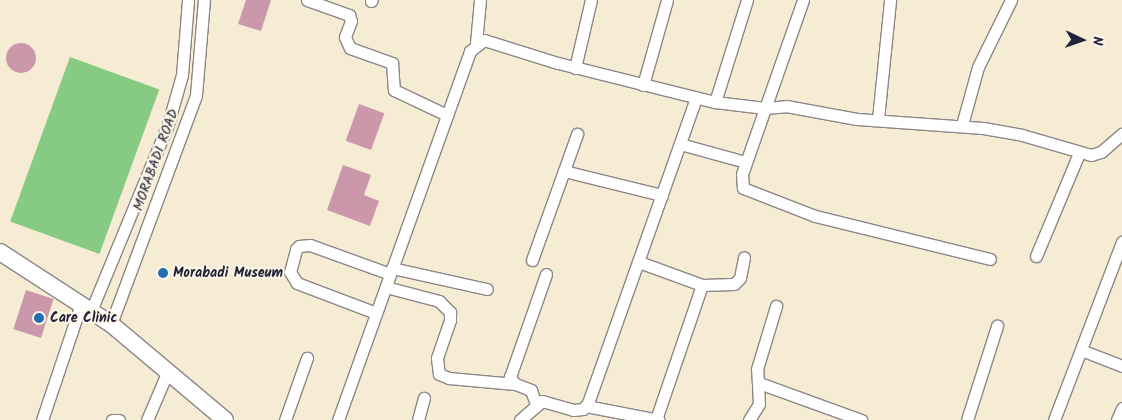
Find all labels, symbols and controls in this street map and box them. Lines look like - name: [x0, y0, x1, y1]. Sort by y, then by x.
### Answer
- north arrow: [1057, 15, 1107, 65]
- text: N: [1086, 36, 1108, 46]
- street label: MORABADI ROAD: [130, 107, 182, 213]
- place label: Morabadi Museum: [173, 265, 283, 281]
- marker: Morabadi Museum: [157, 267, 169, 279]
- place label: Care Clinic: [50, 310, 117, 326]
- marker: Care Clinic: [32, 311, 46, 325]

